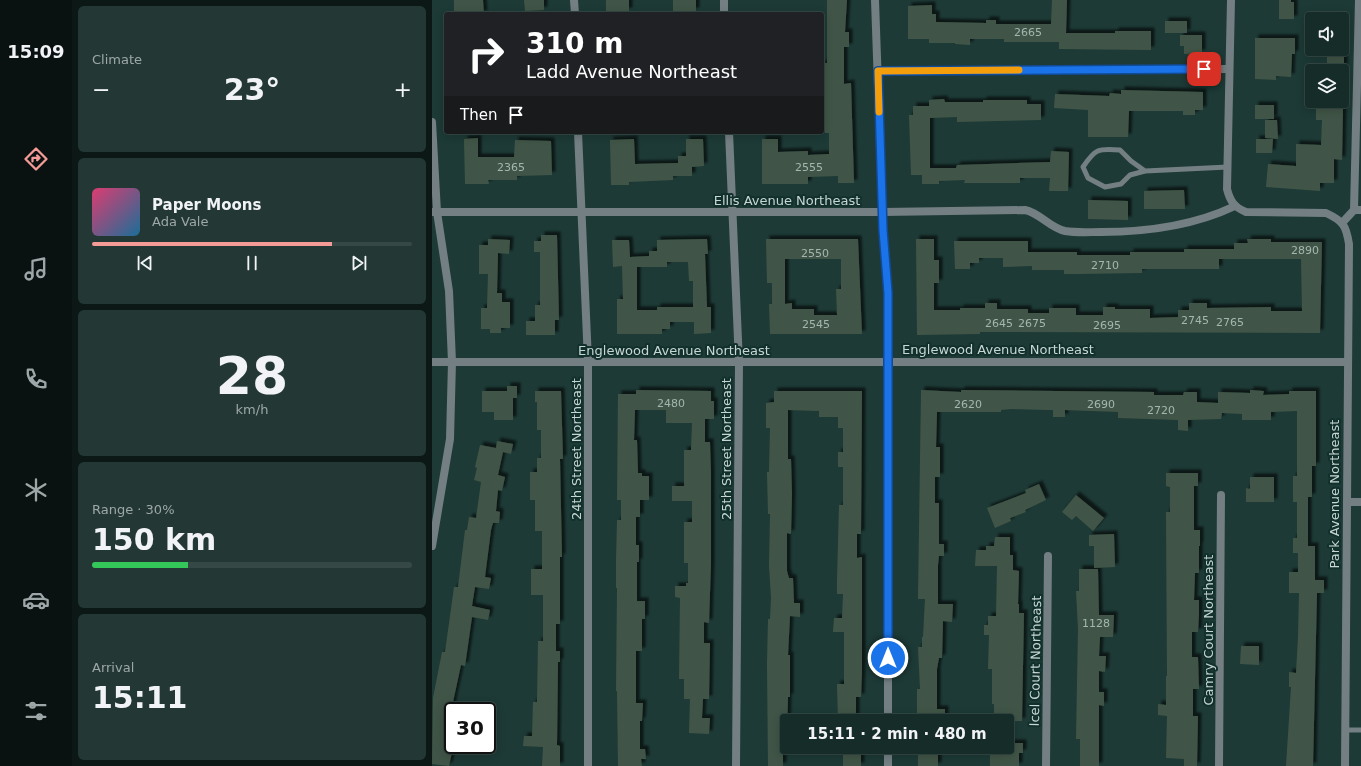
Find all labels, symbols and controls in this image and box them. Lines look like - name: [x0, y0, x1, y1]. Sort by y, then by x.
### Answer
- map controls: [1305, 12, 1349, 108]
- button: sound: [1305, 12, 1349, 56]
- house number: 2665: [1014, 26, 1042, 39]
- text: 310 m: [526, 27, 623, 60]
- icon: right: [460, 28, 512, 80]
- text: 15:09: [7, 41, 65, 62]
- text: Climate: [92, 52, 142, 67]
- pin: [1187, 52, 1221, 86]
- icon: arrive: [1193, 58, 1215, 80]
- text: Ladd Avenue Northeast: [526, 61, 737, 82]
- button: layers: [1305, 64, 1349, 108]
- text: 23°: [224, 72, 280, 107]
- text: −: [92, 77, 110, 102]
- text: +: [394, 77, 412, 102]
- icon: arrive: [505, 104, 527, 126]
- text: Then: [460, 106, 497, 124]
- icon: directions: [22, 145, 50, 173]
- house number: 2365: [497, 161, 525, 174]
- house number: 2555: [795, 161, 823, 174]
- street label: Ellis Avenue Northeast: [714, 193, 860, 208]
- text: Paper Moons: [152, 196, 261, 214]
- text: Ada Vale: [152, 214, 208, 229]
- house number: 2890: [1291, 244, 1319, 257]
- house number: 2550: [801, 247, 829, 260]
- icon: previous: [134, 252, 156, 274]
- icon: pause: [241, 252, 263, 274]
- icon: next: [348, 252, 370, 274]
- icon: music: [22, 255, 50, 283]
- house number: 2710: [1091, 259, 1119, 272]
- house number: 2745: [1181, 314, 1209, 327]
- house number: 2765: [1216, 316, 1244, 329]
- house number: 2645: [985, 317, 1013, 330]
- house number: 2675: [1018, 317, 1046, 330]
- house number: 2545: [802, 318, 830, 331]
- house number: 2695: [1093, 319, 1121, 332]
- street label: Englewood Avenue Northeast: [902, 342, 1094, 357]
- street label: Englewood Avenue Northeast: [578, 343, 770, 358]
- text: 28: [216, 346, 288, 406]
- icon: phone: [22, 365, 50, 393]
- street label: 24th Street Northeast: [569, 378, 584, 520]
- street label: 25th Street Northeast: [719, 378, 734, 520]
- house number: 2480: [657, 397, 685, 410]
- house number: 2620: [954, 398, 982, 411]
- house number: 2690: [1087, 398, 1115, 411]
- text: km/h: [236, 402, 268, 417]
- house number: 2720: [1147, 404, 1175, 417]
- street label: Park Avenue Northeast: [1327, 420, 1342, 568]
- icon: climate: [22, 476, 50, 504]
- text: Range · 30%: [92, 502, 175, 517]
- text: 150 km: [92, 522, 216, 557]
- street label: Camry Court Northeast: [1201, 555, 1216, 705]
- icon: car: [22, 586, 50, 614]
- street label: Icel Court Northeast: [1027, 596, 1044, 727]
- house number: 1128: [1082, 617, 1110, 630]
- position arrow: [867, 637, 909, 679]
- text: Arrival: [92, 660, 134, 675]
- text: 15:11: [92, 680, 188, 715]
- icon: filters: [22, 697, 50, 725]
- speed limit sign: 30: [444, 702, 496, 754]
- text: 15:11 · 2 min · 480 m: [807, 725, 987, 743]

